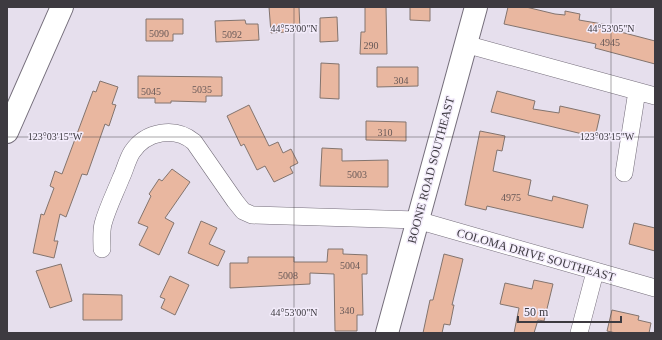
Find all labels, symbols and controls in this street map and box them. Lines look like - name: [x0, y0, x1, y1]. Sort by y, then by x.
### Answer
- text: 44°53'00"N: [270, 23, 318, 34]
- text: 44°53'05"N: [587, 23, 635, 34]
- house number: 5090: [149, 28, 169, 39]
- house number: 5092: [222, 29, 242, 40]
- house number: 4945: [600, 37, 620, 48]
- house number: 290: [364, 40, 379, 51]
- house number: 304: [394, 75, 409, 86]
- house number: 5035: [192, 84, 212, 95]
- house number: 5045: [141, 86, 161, 97]
- street label: BOONE ROAD SOUTHEAST: [405, 94, 458, 245]
- house number: 310: [378, 127, 393, 138]
- text: 123°03'15"W: [28, 131, 83, 142]
- text: 123°03'15"W: [580, 131, 635, 142]
- house number: 5003: [347, 169, 367, 180]
- house number: 4975: [501, 192, 521, 203]
- street label: COLOMA DRIVE SOUTHEAST: [455, 226, 617, 285]
- house number: 5004: [340, 260, 360, 271]
- house number: 5008: [278, 270, 298, 281]
- scale bar: [518, 298, 621, 324]
- house number: 340: [340, 305, 355, 316]
- text: 50 m: [524, 305, 549, 319]
- text: 44°53'00"N: [270, 307, 318, 318]

